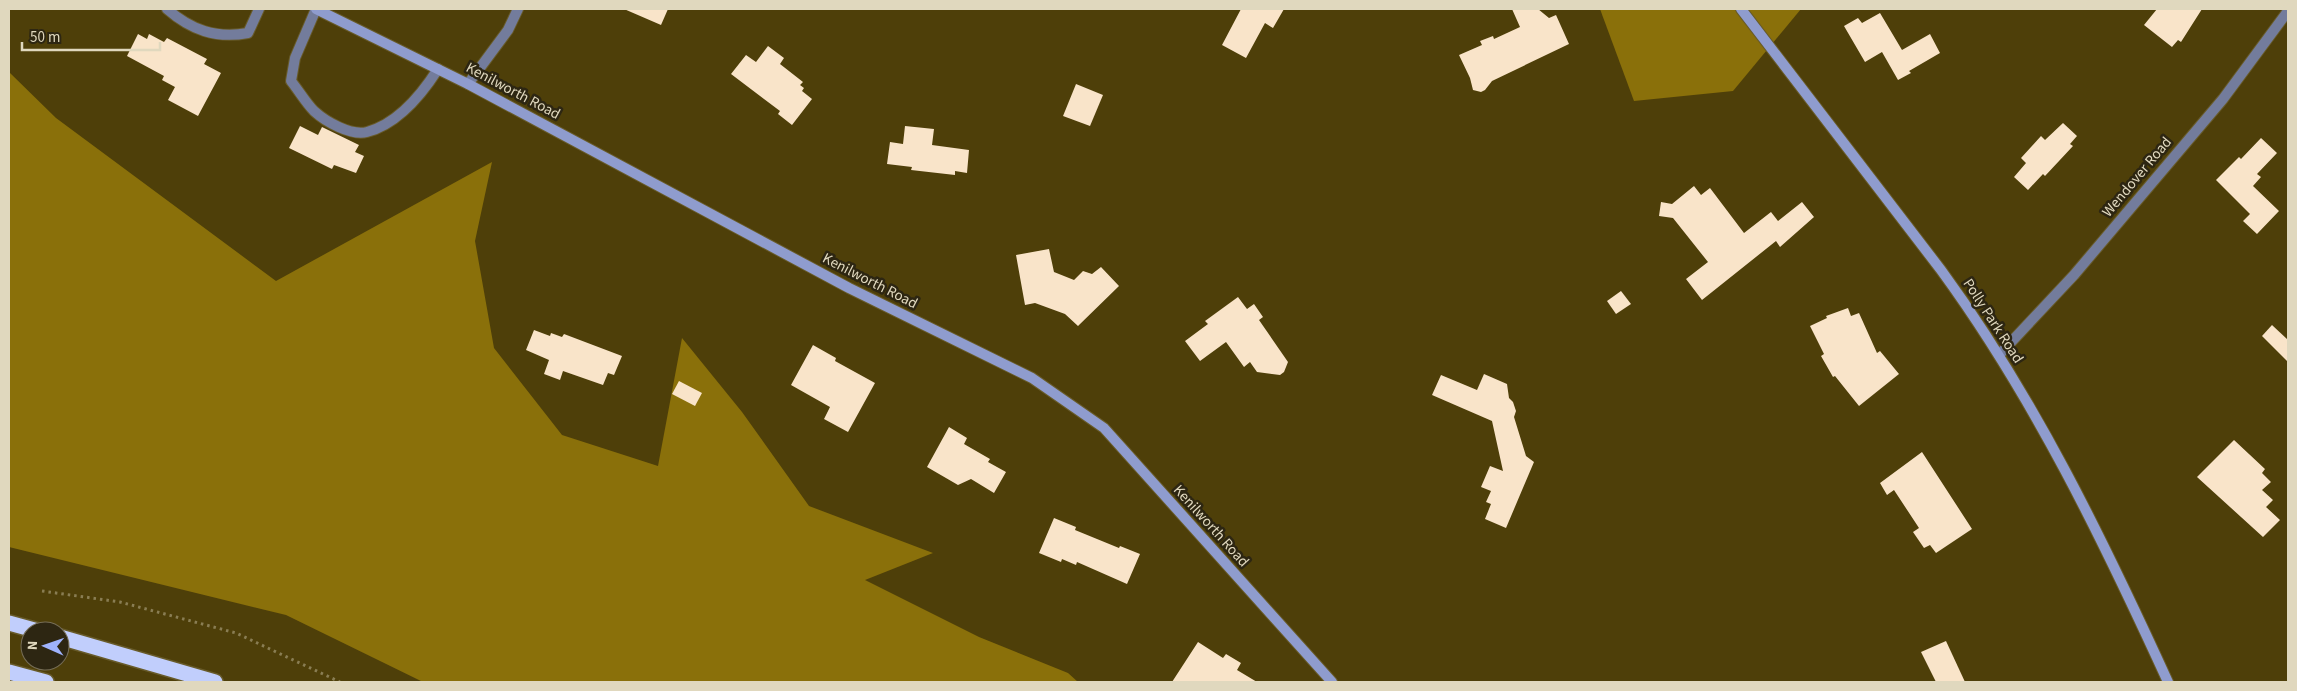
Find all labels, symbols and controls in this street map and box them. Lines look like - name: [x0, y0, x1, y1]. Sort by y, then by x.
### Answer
- scale bar: [22, 20, 160, 52]
- text: 50 m: [30, 27, 60, 48]
- street label: Kenilworth Road: [462, 57, 564, 125]
- street label: Wendover Road: [2097, 132, 2177, 222]
- street label: Kenilworth Road: [819, 248, 921, 314]
- street label: Polly Park Road: [1958, 275, 2028, 367]
- street label: Kenilworth Road: [1168, 480, 1254, 572]
- north arrow: [20, 621, 70, 671]
- text: N: [23, 641, 43, 651]

